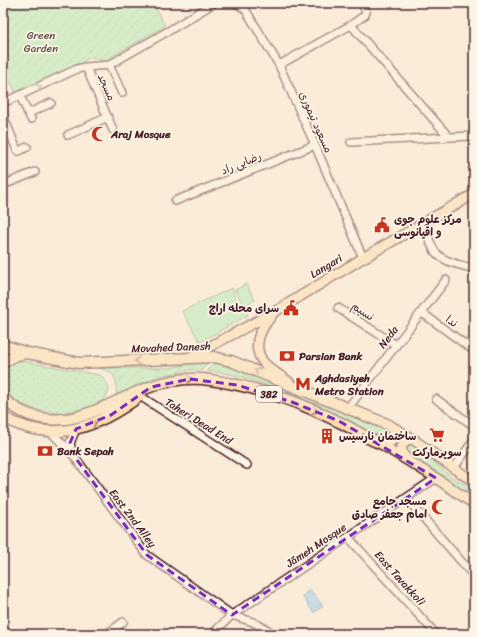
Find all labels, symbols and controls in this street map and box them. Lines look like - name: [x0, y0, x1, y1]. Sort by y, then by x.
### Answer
- park label: Green Garden: [24, 26, 58, 58]
- street label: مسجد: [92, 70, 121, 104]
- one-way arrow: [34, 84, 42, 92]
- street label: مسعود تیموری: [293, 88, 338, 156]
- mosque icon: Araj Mosque: [90, 125, 108, 143]
- place label: Araj Mosque: [110, 125, 171, 144]
- street label: رضایی راد: [218, 147, 264, 180]
- place label: مرکز علوم جوی و اقیانوسی: [394, 210, 462, 242]
- public building icon: مرکز علوم جوی و اقیانوسی: [373, 216, 391, 234]
- street label: Langari: [306, 249, 347, 284]
- street label: نسیم: [347, 297, 378, 326]
- place label: سرای محله اراج: [209, 299, 279, 318]
- public building icon: سرای محله اراج: [282, 299, 300, 317]
- street label: ندا: [441, 310, 462, 332]
- street label: Neda: [373, 321, 404, 353]
- street label: Movahed Danesh: [131, 337, 211, 358]
- bank icon: Parsian Bank: [278, 347, 296, 365]
- place label: Parsian Bank: [299, 347, 363, 366]
- one-way arrow: [134, 357, 140, 365]
- one-way arrow: [253, 368, 261, 376]
- place label: Aghdasiyeh Metro Station: [314, 369, 384, 401]
- one-way arrow: [186, 375, 193, 384]
- metro station icon: Aghdasiyeh Metro Station: [294, 375, 312, 393]
- road number: 382: [256, 386, 282, 402]
- street label: Taheri Dead End: [161, 393, 237, 450]
- one-way arrow: [311, 407, 318, 415]
- one-way arrow: [89, 420, 97, 428]
- supermarket icon: سوپرمارکت: [428, 426, 446, 444]
- building icon: ساختمان نارسیس: [318, 427, 336, 445]
- place label: ساختمان نارسیس: [339, 427, 416, 446]
- bank icon: Bank Sepah: [36, 442, 54, 460]
- place label: Bank Sepah: [57, 442, 114, 461]
- place label: سوپرمارکت: [412, 443, 462, 462]
- street label: East 2nd Alley: [104, 485, 161, 552]
- place label: مسجد جامع امام جعفر صادق: [352, 492, 427, 524]
- mosque icon: مسجد جامع امام جعفر صادق: [430, 498, 448, 516]
- street label: Jāmeh Mosque: [281, 518, 351, 573]
- street label: East Tavakkoli: [369, 546, 430, 611]
- one-way arrow: [260, 591, 267, 598]

